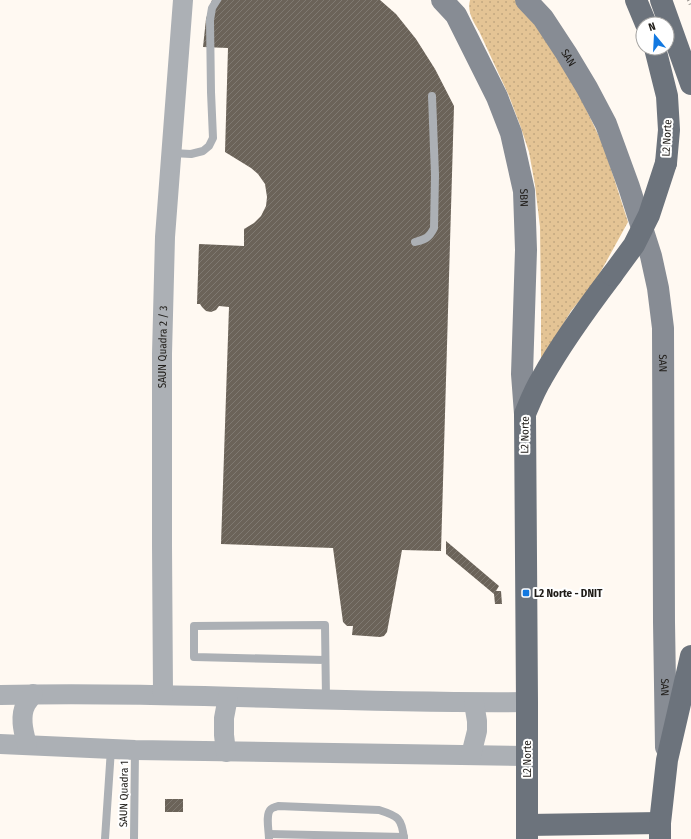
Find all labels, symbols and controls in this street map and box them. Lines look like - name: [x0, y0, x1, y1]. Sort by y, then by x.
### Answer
- north arrow: [635, 16, 675, 56]
- text: N: [647, 20, 657, 34]
- street label: SAN: [559, 46, 579, 69]
- street label: L2 Norte: [660, 119, 674, 157]
- street label: SBN: [517, 188, 531, 207]
- street label: SAUN Quadra 2 / 3: [155, 306, 170, 388]
- street label: SAN: [657, 354, 670, 372]
- street label: L2 Norte: [518, 416, 532, 454]
- place label: L2 Norte - DNIT: [534, 587, 603, 600]
- marker: L2 Norte - DNIT: [521, 588, 531, 598]
- street label: SAN: [658, 678, 672, 696]
- street label: L2 Norte: [521, 740, 534, 778]
- street label: SAUN Quadra 1: [117, 761, 131, 827]

